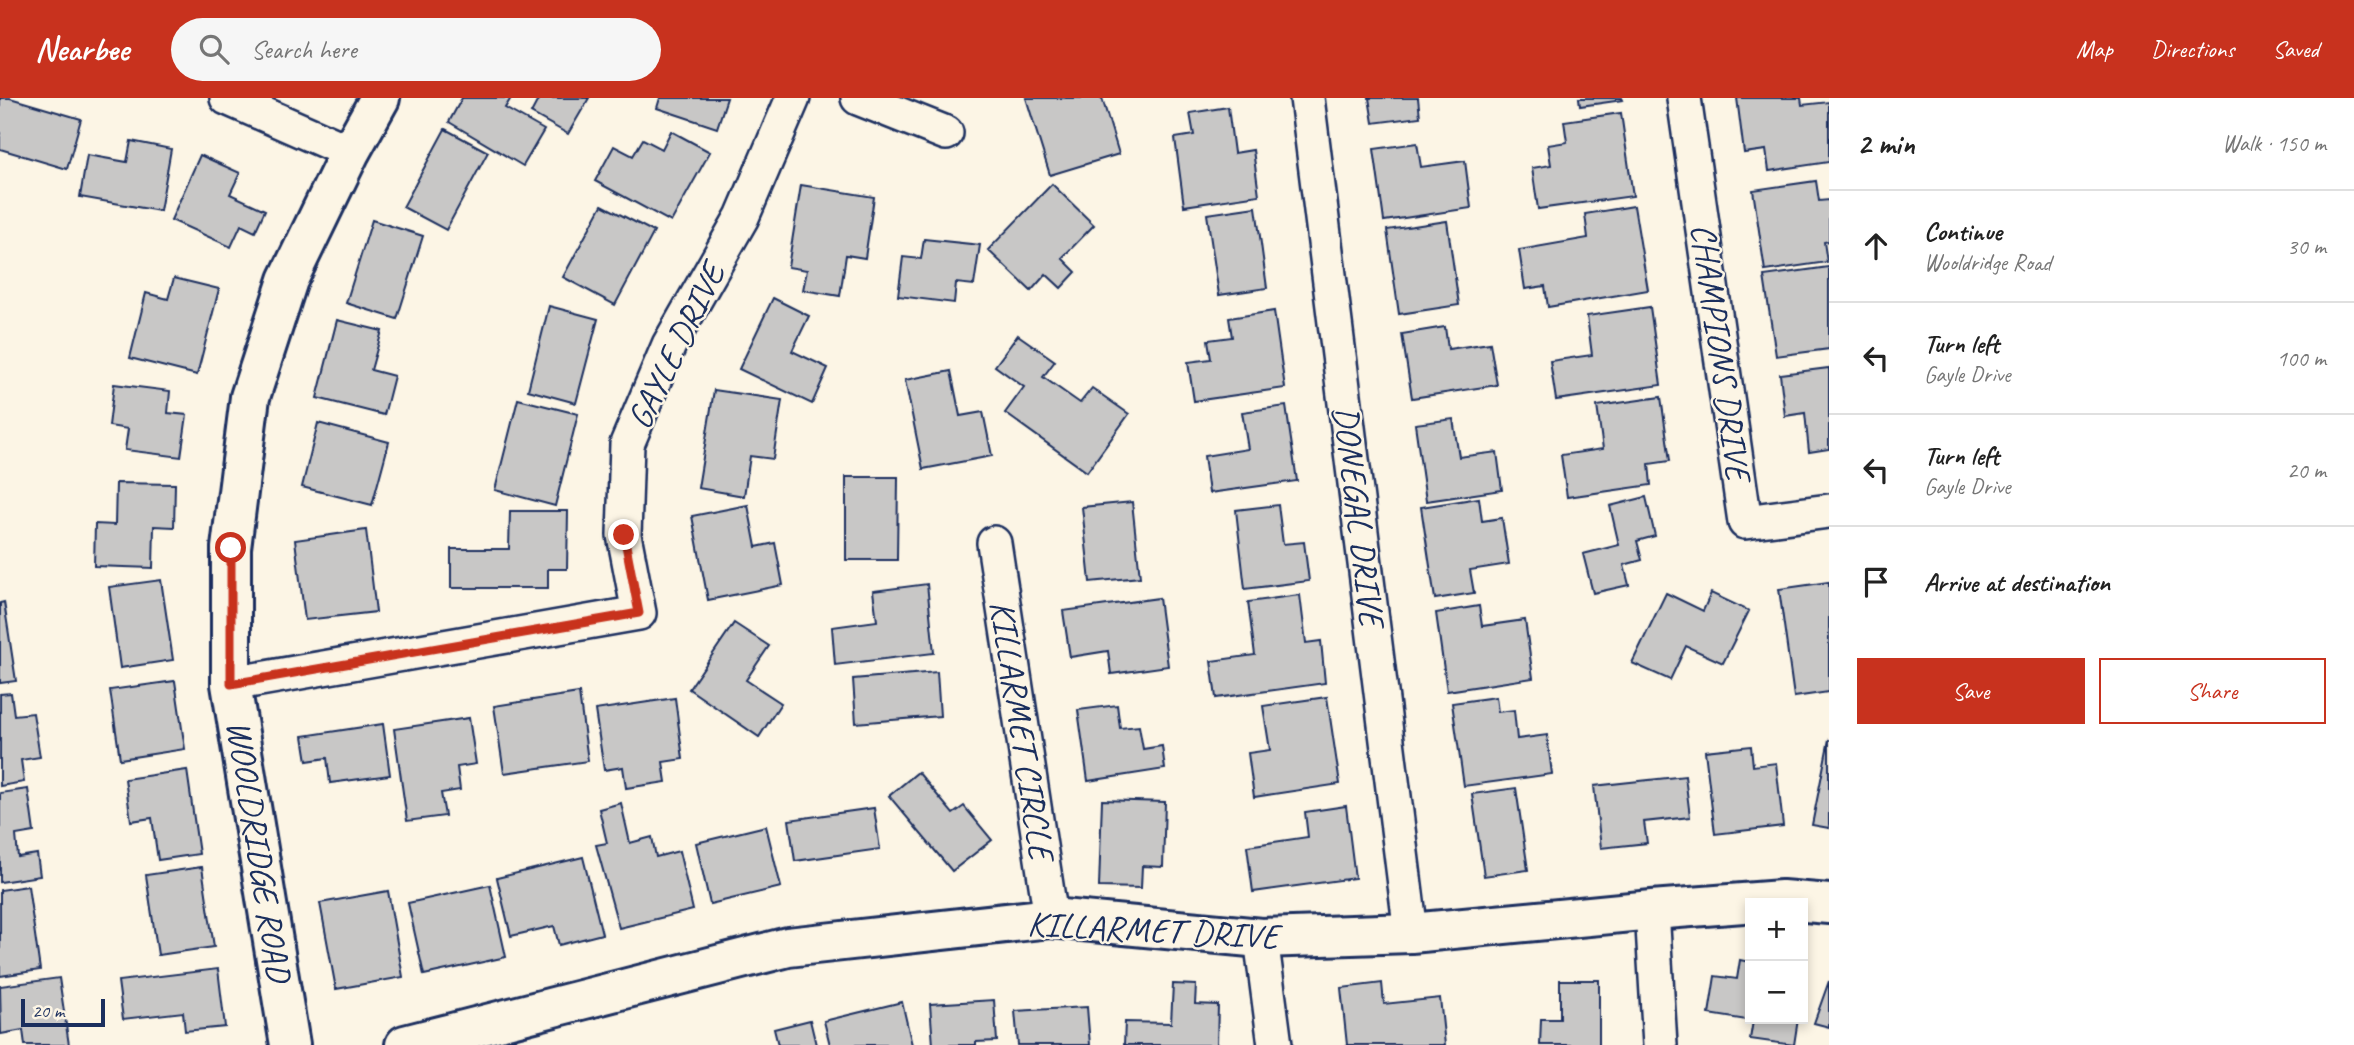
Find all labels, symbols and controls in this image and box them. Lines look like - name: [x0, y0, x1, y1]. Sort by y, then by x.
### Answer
- search box: [171, 18, 661, 81]
- text: Nearbee: [35, 28, 129, 70]
- icon: search: [195, 30, 233, 68]
- text: Search here: [251, 33, 357, 66]
- text: Map: [2076, 34, 2113, 64]
- text: Directions: [2151, 34, 2234, 64]
- text: Saved: [2272, 34, 2319, 64]
- text: 2 min: [1857, 125, 1914, 163]
- text: Walk · 150 m: [2222, 129, 2326, 158]
- text: Continue: [1924, 215, 2002, 248]
- street label: CHAMPIONS DRIVE: [1681, 221, 1762, 488]
- icon: ahead: [1857, 227, 1895, 265]
- text: 30 m: [2287, 232, 2326, 261]
- text: Wooldridge Road: [1924, 248, 2051, 277]
- street label: GAYLE DRIVE: [617, 252, 737, 436]
- text: Turn left: [1924, 327, 1999, 360]
- icon: left: [1857, 339, 1895, 377]
- text: 100 m: [2277, 344, 2326, 373]
- text: Gayle Drive: [1924, 360, 2011, 389]
- street label: DONEGAL DRIVE: [1323, 403, 1395, 633]
- text: Turn left: [1924, 439, 1999, 472]
- icon: left: [1857, 451, 1895, 489]
- text: 20 m: [2287, 456, 2326, 485]
- text: Gayle Drive: [1924, 472, 2011, 501]
- route end: [608, 519, 639, 550]
- route start: [215, 532, 246, 563]
- icon: arrive: [1857, 563, 1895, 601]
- text: Arrive at destination: [1924, 566, 2110, 599]
- street label: KILLARMET CIRCLE: [979, 597, 1065, 867]
- button: Save: [1857, 658, 2085, 724]
- button: Share: [2099, 658, 2326, 724]
- street label: WOOLDRIDGE ROAD: [216, 717, 302, 988]
- map controls: [1745, 898, 1808, 1024]
- button: +: [1745, 898, 1808, 961]
- street label: KILLARMET DRIVE: [1026, 901, 1284, 959]
- button: −: [1745, 961, 1808, 1024]
- scale bar: [21, 996, 105, 1028]
- text: 20 m: [32, 999, 64, 1023]

